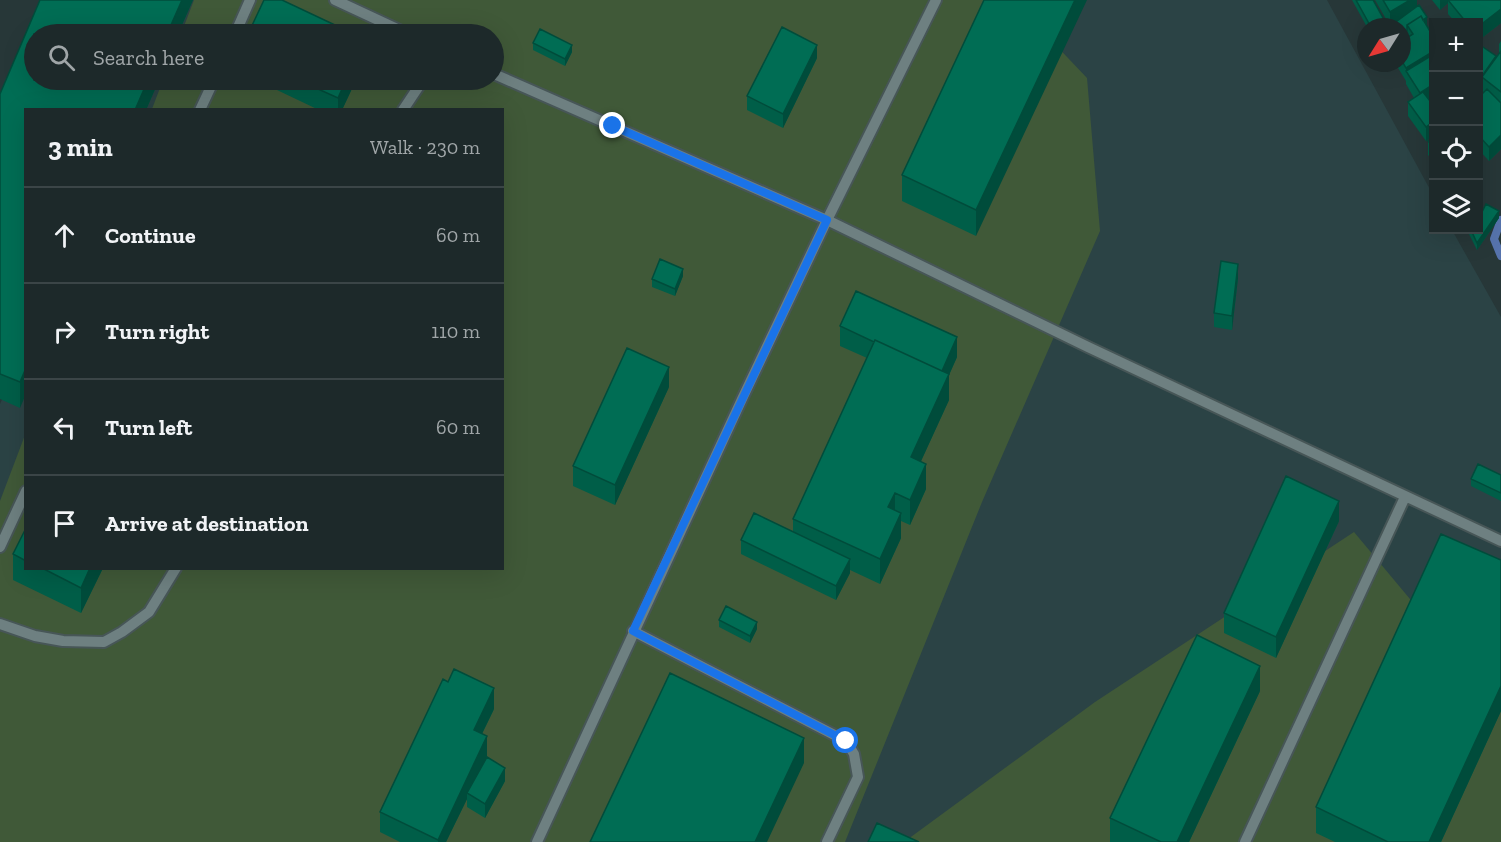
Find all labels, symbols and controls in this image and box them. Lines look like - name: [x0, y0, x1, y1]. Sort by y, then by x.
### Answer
- north arrow: [1357, 18, 1411, 72]
- map controls: [1429, 18, 1483, 234]
- button: +: [1429, 18, 1483, 72]
- search box: [24, 24, 504, 90]
- icon: search: [45, 41, 78, 74]
- text: Search here: [93, 44, 204, 71]
- button: −: [1429, 72, 1483, 126]
- route end: [599, 112, 625, 138]
- button: locate: [1429, 126, 1483, 180]
- text: 3 min: [48, 131, 113, 163]
- text: Walk · 230 m: [370, 135, 480, 159]
- button: layers: [1429, 180, 1483, 234]
- icon: ahead: [48, 219, 81, 252]
- text: Continue: [105, 222, 196, 249]
- text: 60 m: [436, 223, 480, 247]
- icon: right: [48, 315, 81, 348]
- text: Turn right: [105, 318, 209, 345]
- text: 110 m: [431, 319, 480, 343]
- icon: left: [48, 411, 81, 444]
- text: Turn left: [105, 414, 192, 441]
- text: 60 m: [436, 415, 480, 439]
- icon: arrive: [48, 507, 81, 540]
- text: Arrive at destination: [105, 510, 308, 537]
- route start: [832, 727, 858, 753]

